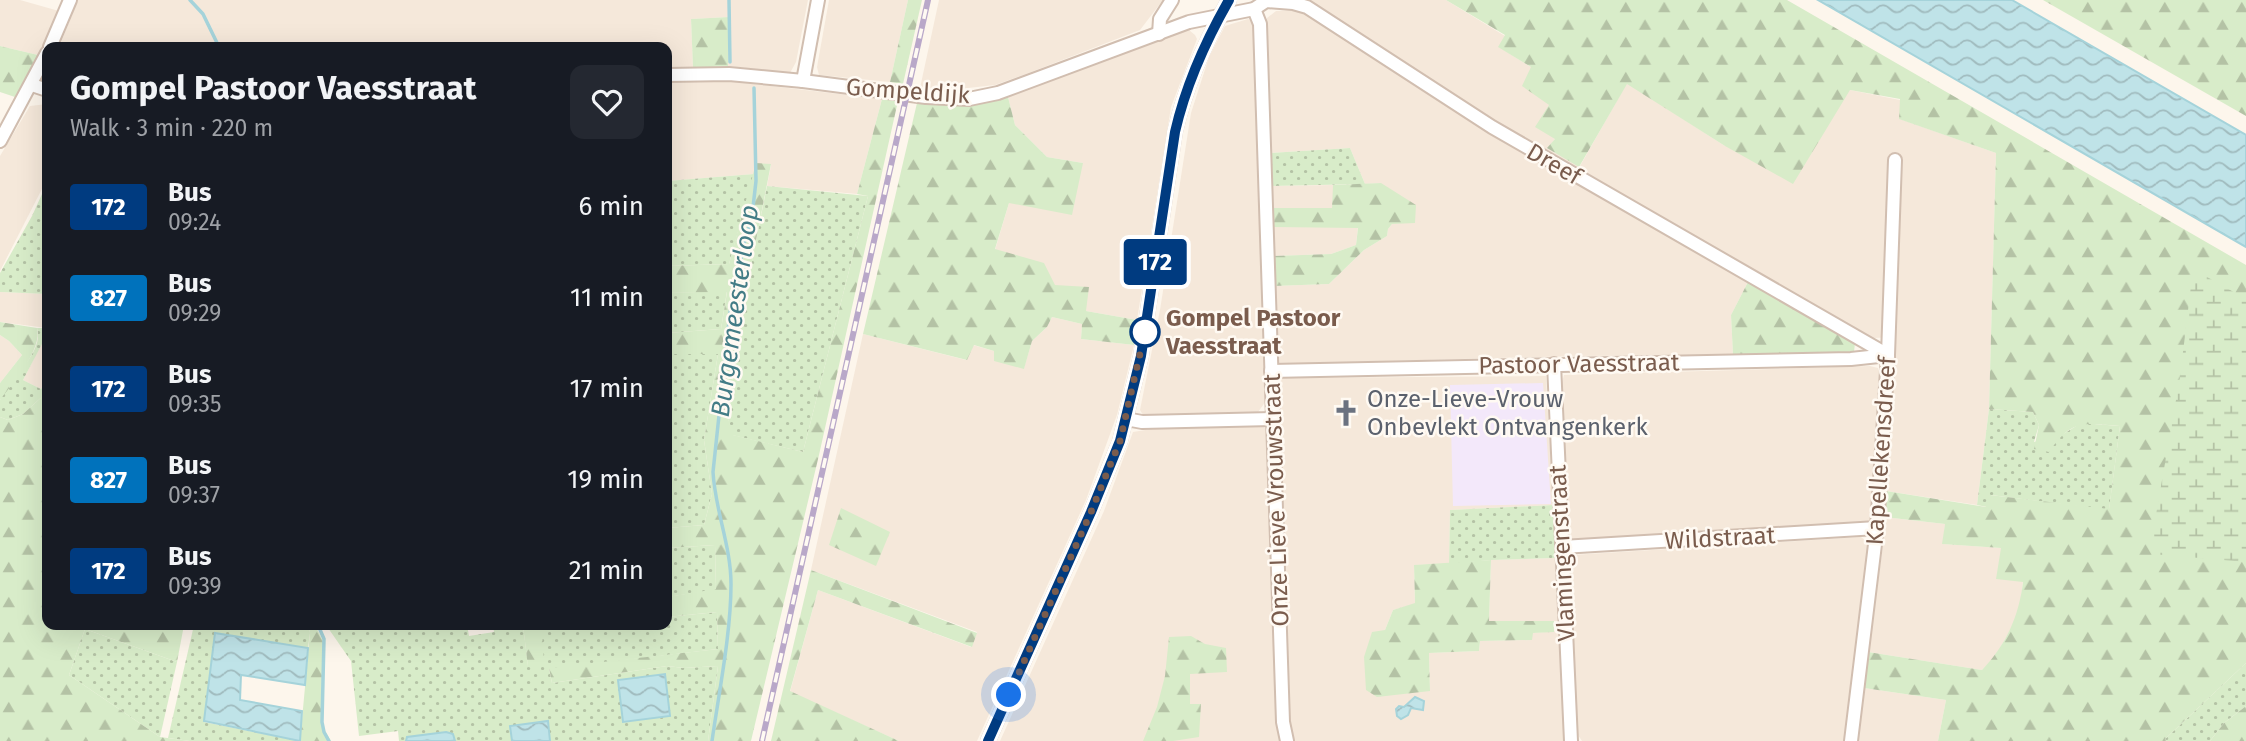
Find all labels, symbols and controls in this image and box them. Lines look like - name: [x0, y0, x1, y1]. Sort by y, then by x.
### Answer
- button: heart: [570, 65, 644, 139]
- text: Gompel Pastoor Vaesstraat: [70, 68, 477, 108]
- street label: Gompeldijk: [845, 73, 972, 109]
- text: Walk · 3 min · 220 m: [70, 114, 273, 142]
- street label: Dreef: [1522, 137, 1588, 192]
- text: Bus: [168, 177, 211, 208]
- text: 6 min: [578, 191, 644, 222]
- text: 172: [91, 193, 126, 221]
- water label: Burgemeesterloop: [705, 203, 765, 419]
- text: 09:24: [168, 208, 221, 236]
- line badge: 172: [1115, 239, 1195, 285]
- text: 172: [1138, 248, 1172, 276]
- text: Bus: [168, 268, 211, 299]
- text: 11 min: [570, 282, 644, 313]
- text: 827: [90, 284, 127, 312]
- text: 09:29: [168, 299, 221, 327]
- place label: Gompel Pastoor Vaesstraat: [1165, 304, 1341, 360]
- marker: Gompel Pastoor Vaesstraat: [1130, 317, 1160, 347]
- street label: Pastoor Vaesstraat: [1478, 348, 1680, 380]
- street label: Kapellekensdreef: [1860, 354, 1902, 546]
- text: Bus: [168, 359, 211, 390]
- text: 17 min: [569, 373, 644, 404]
- street label: Onze Lieve Vrouwstraat: [1258, 373, 1294, 627]
- text: 172: [91, 375, 126, 403]
- place label: Onze-Lieve-Vrouw Onbevlekt Ontvangenkerk: [1367, 385, 1648, 441]
- text: 09:35: [168, 390, 221, 418]
- church icon: Onze-Lieve-Vrouw Onbevlekt Ontvangenkerk: [1331, 398, 1361, 428]
- text: Bus: [168, 450, 211, 481]
- text: 19 min: [567, 464, 644, 495]
- street label: Vlamingenstraat: [1543, 464, 1581, 642]
- text: 827: [90, 466, 127, 494]
- text: 09:37: [168, 481, 220, 509]
- street label: Wildstraat: [1664, 521, 1776, 555]
- text: Bus: [168, 541, 211, 572]
- text: 21 min: [569, 555, 644, 586]
- text: 172: [91, 557, 126, 585]
- text: 09:39: [168, 572, 222, 600]
- your location: [991, 677, 1026, 712]

